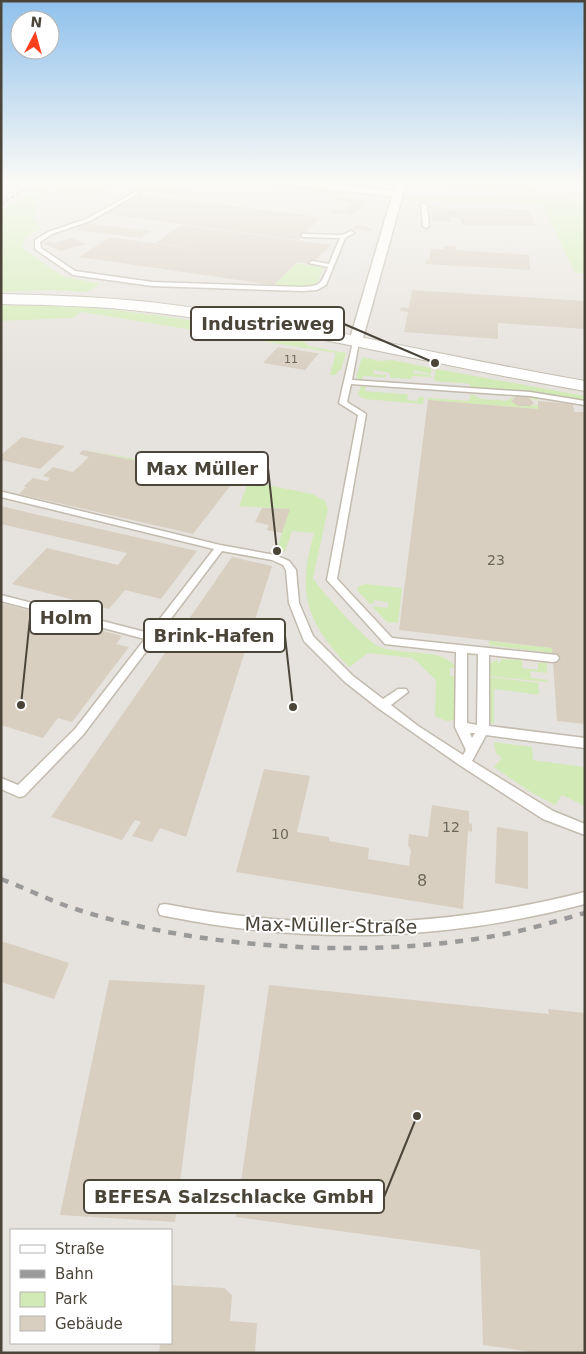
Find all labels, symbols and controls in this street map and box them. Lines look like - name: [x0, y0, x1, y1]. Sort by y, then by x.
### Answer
- north arrow: [10, 10, 60, 60]
- text: N: [30, 14, 43, 31]
- callout: Industrieweg: [191, 307, 344, 340]
- text: Industrieweg: [201, 313, 335, 334]
- house number: 11: [284, 353, 298, 366]
- callout: Max Müller: [136, 452, 268, 485]
- text: Max Müller: [146, 458, 258, 479]
- house number: 23: [487, 552, 505, 568]
- callout: Holm: [30, 601, 102, 634]
- text: Holm: [40, 607, 92, 628]
- callout: Brink-Hafen: [144, 619, 285, 652]
- text: Brink-Hafen: [153, 625, 275, 646]
- house number: 12: [442, 819, 460, 835]
- house number: 10: [271, 826, 289, 842]
- house number: 8: [417, 871, 427, 890]
- street label: Max-Müller-Straße: [244, 912, 418, 938]
- callout: BEFESA Salzschlacke GmbH: [84, 1180, 384, 1213]
- text: BEFESA Salzschlacke GmbH: [94, 1186, 374, 1207]
- legend: [10, 1229, 172, 1344]
- text: Straße: [55, 1240, 104, 1258]
- text: Bahn: [55, 1265, 94, 1283]
- text: Park: [55, 1290, 88, 1308]
- text: Gebäude: [55, 1315, 123, 1333]

